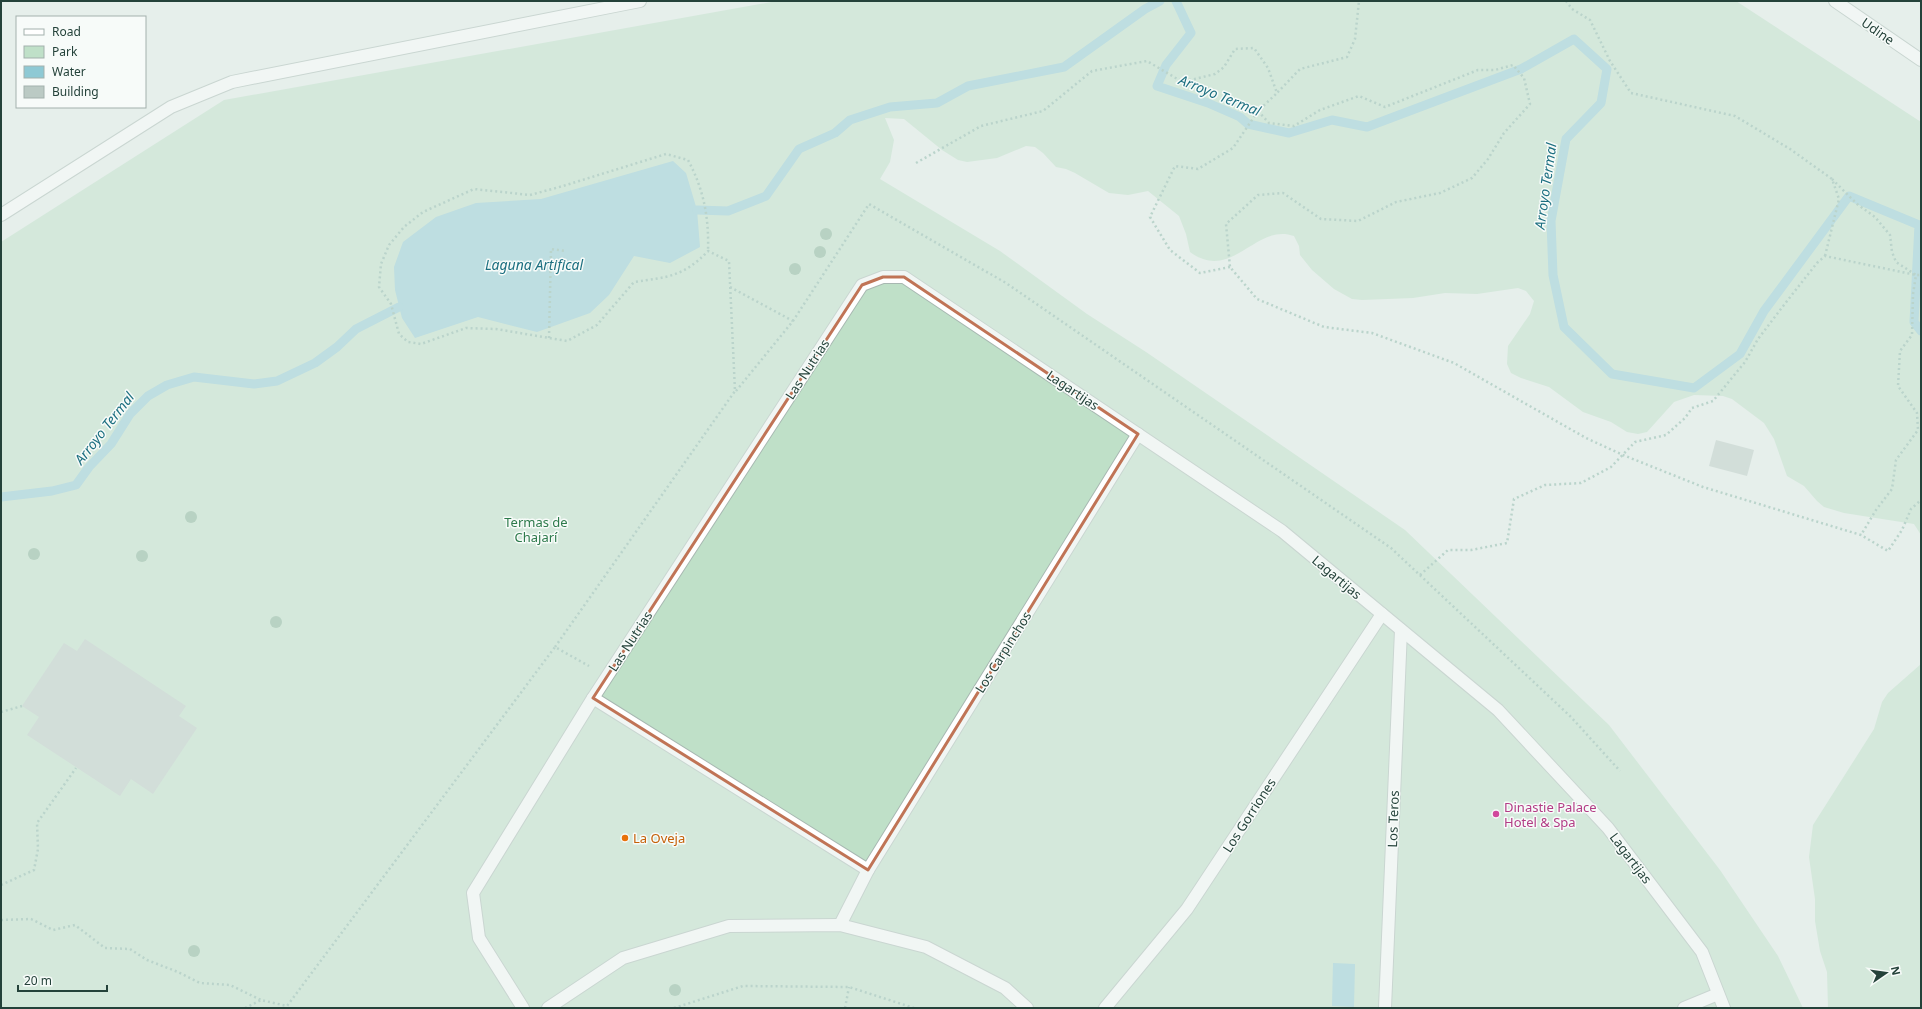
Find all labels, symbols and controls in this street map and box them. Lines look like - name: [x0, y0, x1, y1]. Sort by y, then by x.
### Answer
- street label: Udine: [1858, 13, 1898, 49]
- legend: [16, 16, 146, 108]
- text: Road: [52, 23, 81, 40]
- text: Park: [52, 43, 78, 60]
- text: Water: [52, 63, 86, 80]
- water label: Arroyo Termal: [1175, 70, 1264, 120]
- text: Building: [52, 83, 99, 100]
- water label: Arroyo Termal: [1529, 141, 1561, 231]
- water label: Laguna Artifical: [485, 255, 583, 274]
- street label: Las Nutrias: [781, 335, 833, 403]
- street label: Lagartijas: [1043, 366, 1103, 414]
- water label: Arroyo Termal: [69, 388, 138, 469]
- park label: Termas de Chajarí: [504, 513, 568, 546]
- street label: Lagartijas: [1308, 551, 1366, 603]
- street label: Las Nutrias: [604, 607, 656, 675]
- street label: Los Carpinchos: [971, 608, 1035, 696]
- street label: Los Gorriones: [1218, 774, 1280, 856]
- street label: Los Teros: [1383, 790, 1403, 848]
- place label: Dinastie Palace Hotel & Spa: [1504, 798, 1597, 831]
- marker: Dinastie Palace Hotel & Spa: [1491, 809, 1501, 819]
- place label: La Oveja: [633, 829, 685, 847]
- street label: Lagartijas: [1606, 829, 1656, 887]
- marker: La Oveja: [620, 833, 630, 843]
- north arrow: [1866, 953, 1906, 993]
- text: N: [1888, 965, 1905, 977]
- scale bar: [18, 967, 107, 993]
- text: 20 m: [24, 972, 52, 989]

